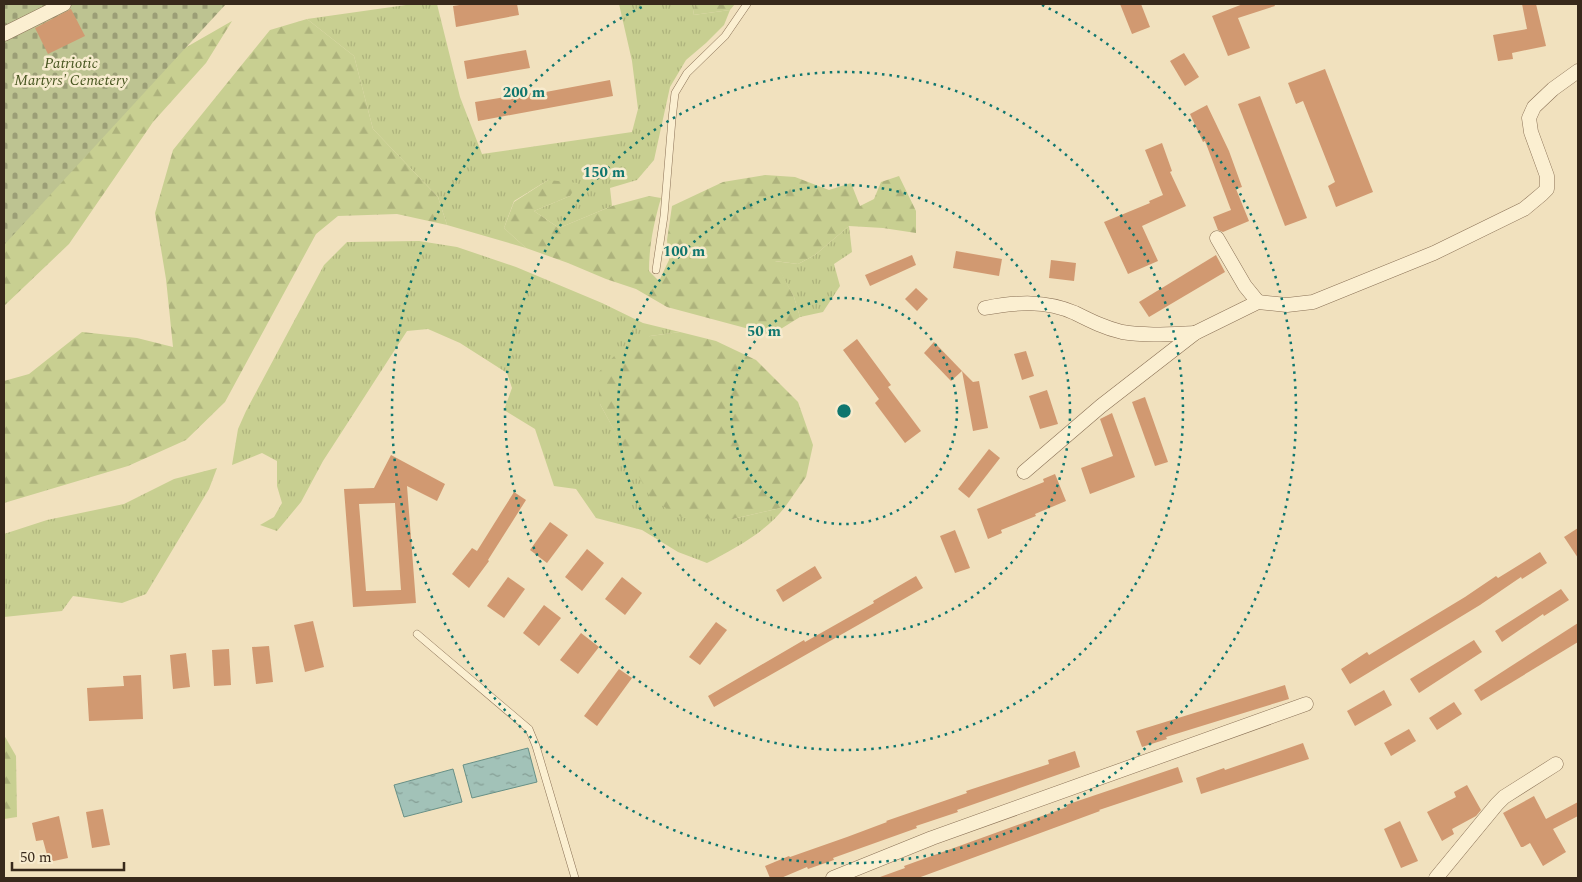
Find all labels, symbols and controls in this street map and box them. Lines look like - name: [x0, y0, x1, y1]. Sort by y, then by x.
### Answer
- park label: Patriotic Martyrs' Cemetery: [14, 52, 128, 92]
- text: 200 m: [503, 81, 546, 104]
- text: 150 m: [583, 161, 626, 184]
- text: 100 m: [663, 240, 706, 263]
- text: 50 m: [747, 320, 782, 343]
- centre of rings: [835, 402, 853, 420]
- scale bar: [12, 840, 125, 872]
- text: 50 m: [20, 846, 52, 869]

